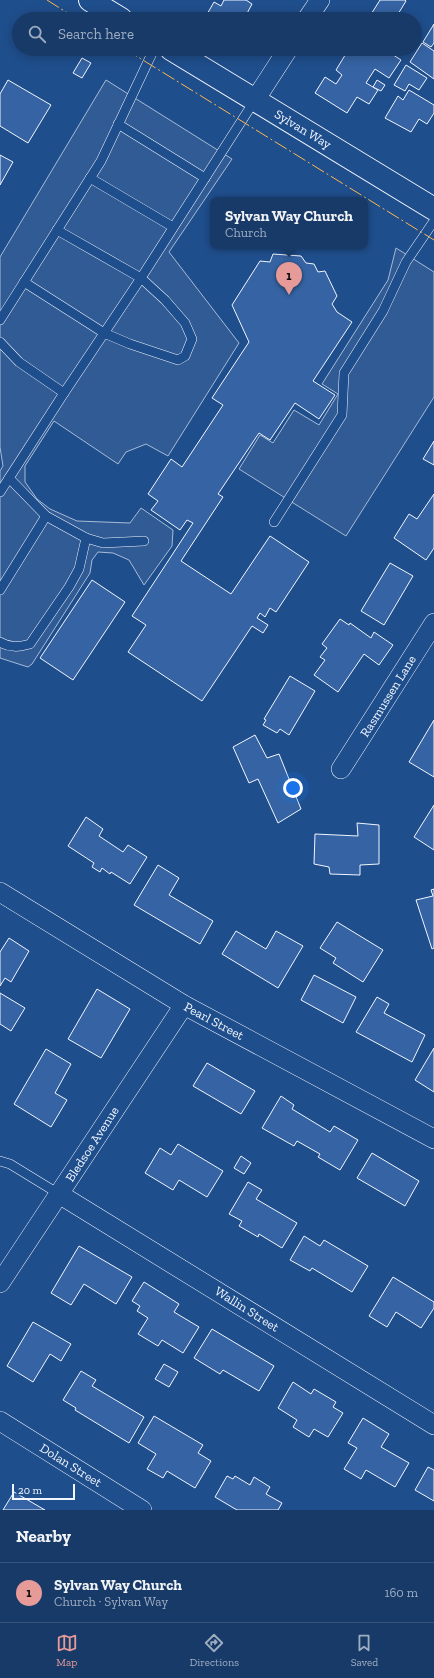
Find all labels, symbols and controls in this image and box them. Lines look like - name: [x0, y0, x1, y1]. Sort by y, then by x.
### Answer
- search box: [12, 12, 422, 56]
- icon: search: [26, 23, 48, 45]
- text: Search here: [58, 25, 134, 43]
- street label: Sylvan Way: [272, 106, 334, 152]
- popup: [210, 197, 368, 249]
- text: Sylvan Way Church: [225, 207, 353, 225]
- text: Church: [225, 225, 267, 240]
- pin: 1: [276, 262, 302, 295]
- street label: Rasmussen Lane: [357, 652, 419, 740]
- your location: [283, 778, 303, 798]
- street label: Pearl Street: [182, 999, 247, 1043]
- street label: Bledsoe Avenue: [62, 1104, 122, 1184]
- street label: Wallin Street: [212, 1283, 282, 1335]
- street label: Dolan Street: [37, 1440, 105, 1490]
- scale bar: [12, 1482, 75, 1501]
- text: 20 m: [18, 1484, 42, 1497]
- text: Nearby: [16, 1526, 71, 1546]
- text: Sylvan Way Church: [54, 1576, 182, 1594]
- text: 1: [26, 1585, 32, 1600]
- text: 160 m: [384, 1585, 418, 1600]
- text: Church · Sylvan Way: [54, 1594, 168, 1609]
- tab: Map: [56, 1632, 78, 1669]
- tab: Directions: [189, 1632, 239, 1669]
- tab: Saved: [351, 1632, 378, 1669]

